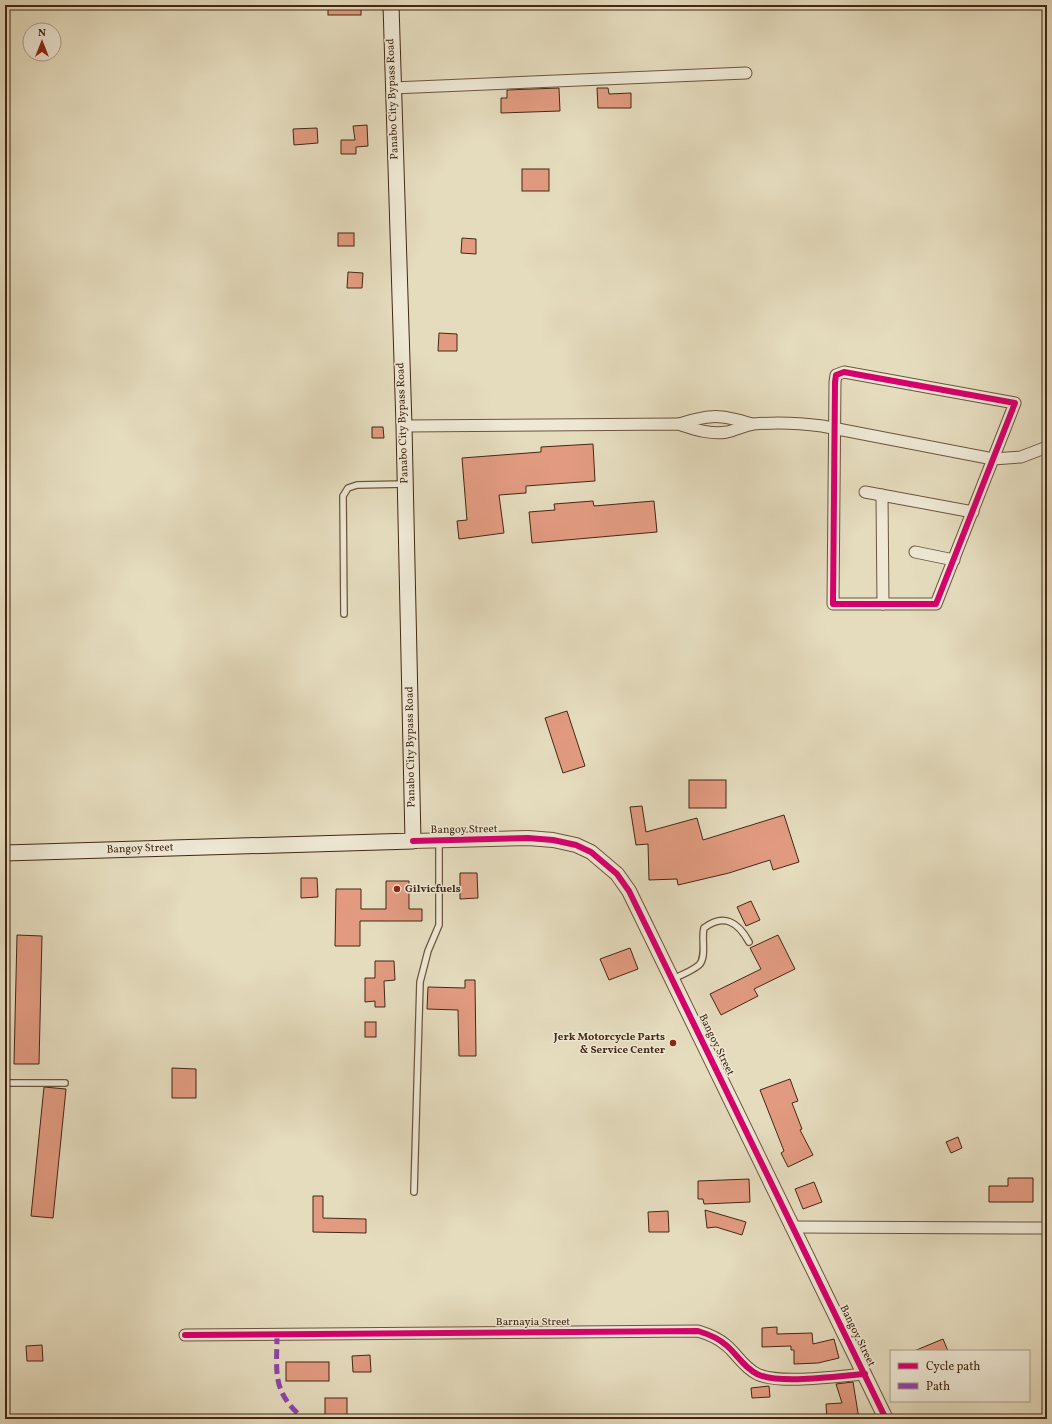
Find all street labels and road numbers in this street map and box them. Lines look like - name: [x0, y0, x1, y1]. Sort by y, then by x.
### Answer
- street label: Panabo City Bypass Road: [383, 38, 403, 160]
- street label: Panabo City Bypass Road: [393, 362, 413, 484]
- street label: Panabo City Bypass Road: [402, 686, 420, 808]
- street label: Bangoy Street: [430, 822, 498, 838]
- street label: Bangoy Street: [106, 840, 174, 858]
- street label: Bangoy Street: [695, 1012, 737, 1078]
- street label: Bangoy Street: [836, 1303, 878, 1369]
- street label: Barnayia Street: [496, 1315, 570, 1330]

